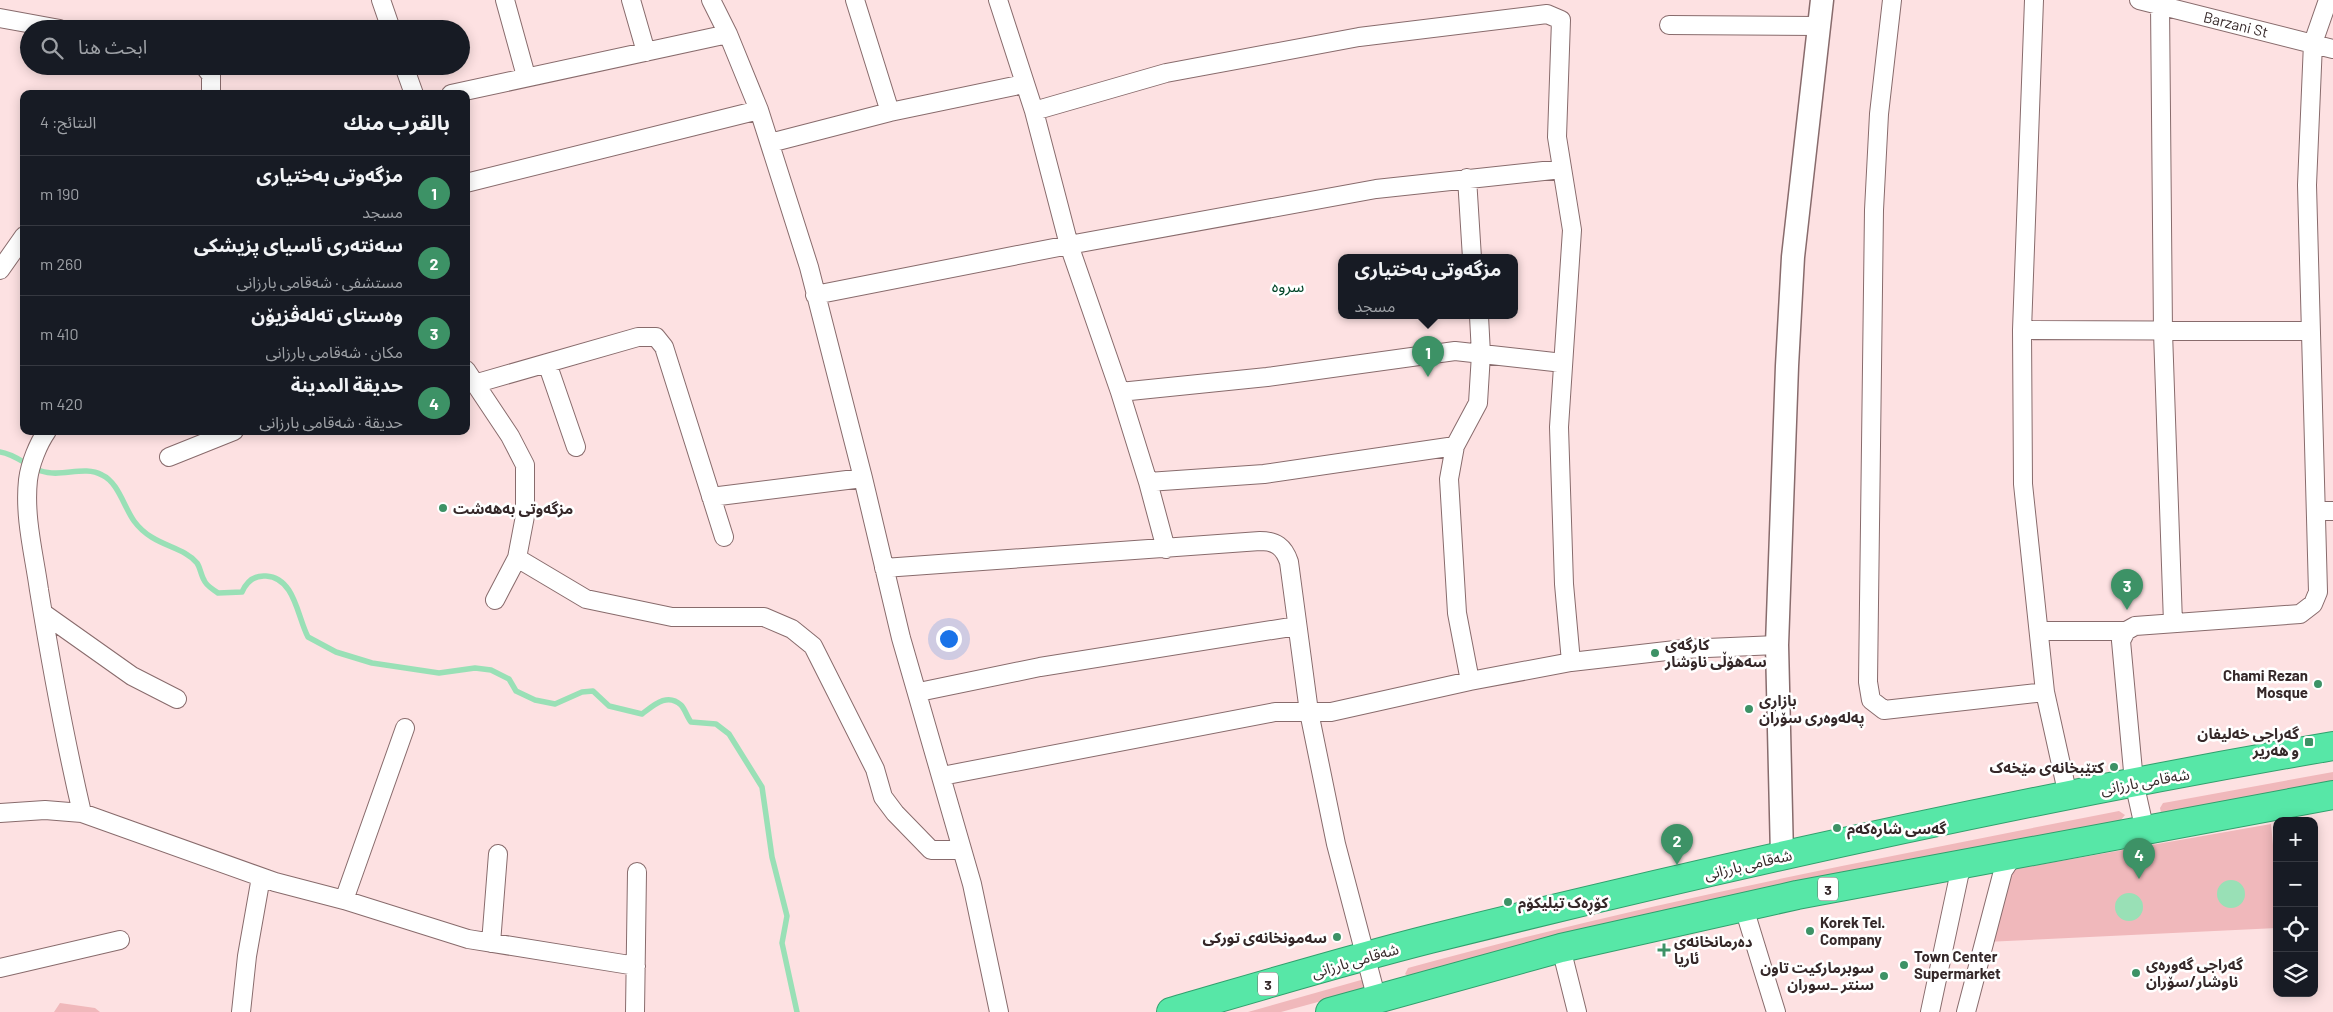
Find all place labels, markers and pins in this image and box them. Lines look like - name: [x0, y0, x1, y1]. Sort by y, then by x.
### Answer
- pin: 1: [1412, 336, 1444, 377]
- place label: مزگەوتی بەهەشت: [453, 499, 573, 518]
- marker: مزگەوتی بەهەشت: [437, 502, 449, 514]
- pin: 3: [2111, 569, 2143, 610]
- place label: کارگەی سەهۆڵی ناوشار: [1664, 635, 1767, 671]
- marker: کارگەی سەهۆڵی ناوشار: [1649, 647, 1661, 659]
- place label: Chami Rezan Mosque: [2223, 666, 2308, 701]
- marker: Chami Rezan Mosque: [2312, 678, 2324, 690]
- place label: بازاڕی پەلەوەری سۆران: [1759, 691, 1865, 728]
- marker: بازاڕی پەلەوەری سۆران: [1743, 703, 1755, 715]
- place label: گەراجی خەلیفان و هەریر: [2197, 724, 2299, 760]
- marker: گەراجی خەلیفان و هەریر: [2303, 736, 2315, 748]
- place label: کتێبخانەی مێخەک: [1990, 758, 2104, 776]
- marker: کتێبخانەی مێخەک: [2108, 761, 2120, 773]
- place label: گەسی شارەکەم: [1847, 819, 1947, 840]
- marker: گەسی شارەکەم: [1831, 822, 1843, 834]
- pin: 2: [1661, 824, 1693, 865]
- pin: 4: [2123, 838, 2155, 879]
- place label: کۆڕەک تیلیکۆم: [1518, 893, 1609, 915]
- marker: کۆڕەک تیلیکۆم: [1502, 896, 1514, 908]
- place label: Korek Tel. Company: [1820, 913, 1885, 948]
- marker: Korek Tel. Company: [1804, 925, 1816, 937]
- place label: سەمونخانەی تورکی: [1202, 928, 1327, 947]
- marker: سەمونخانەی تورکی: [1331, 931, 1343, 943]
- place label: دەرمانخانەی ئاریا: [1674, 932, 1753, 968]
- marker: دەرمانخانەی ئاریا: [1658, 944, 1670, 956]
- place label: Town Center Supermarket: [1914, 947, 2001, 982]
- place label: گەراجی گەورەی ناوشار/سۆران: [2146, 955, 2243, 991]
- place label: سوبرماركيت تاون سنتر _سوران: [1760, 958, 1874, 994]
- marker: Town Center Supermarket: [1898, 959, 1910, 971]
- marker: گەراجی گەورەی ناوشار/سۆران: [2130, 967, 2142, 979]
- marker: سوبرماركيت تاون سنتر _سوران: [1878, 970, 1890, 982]

